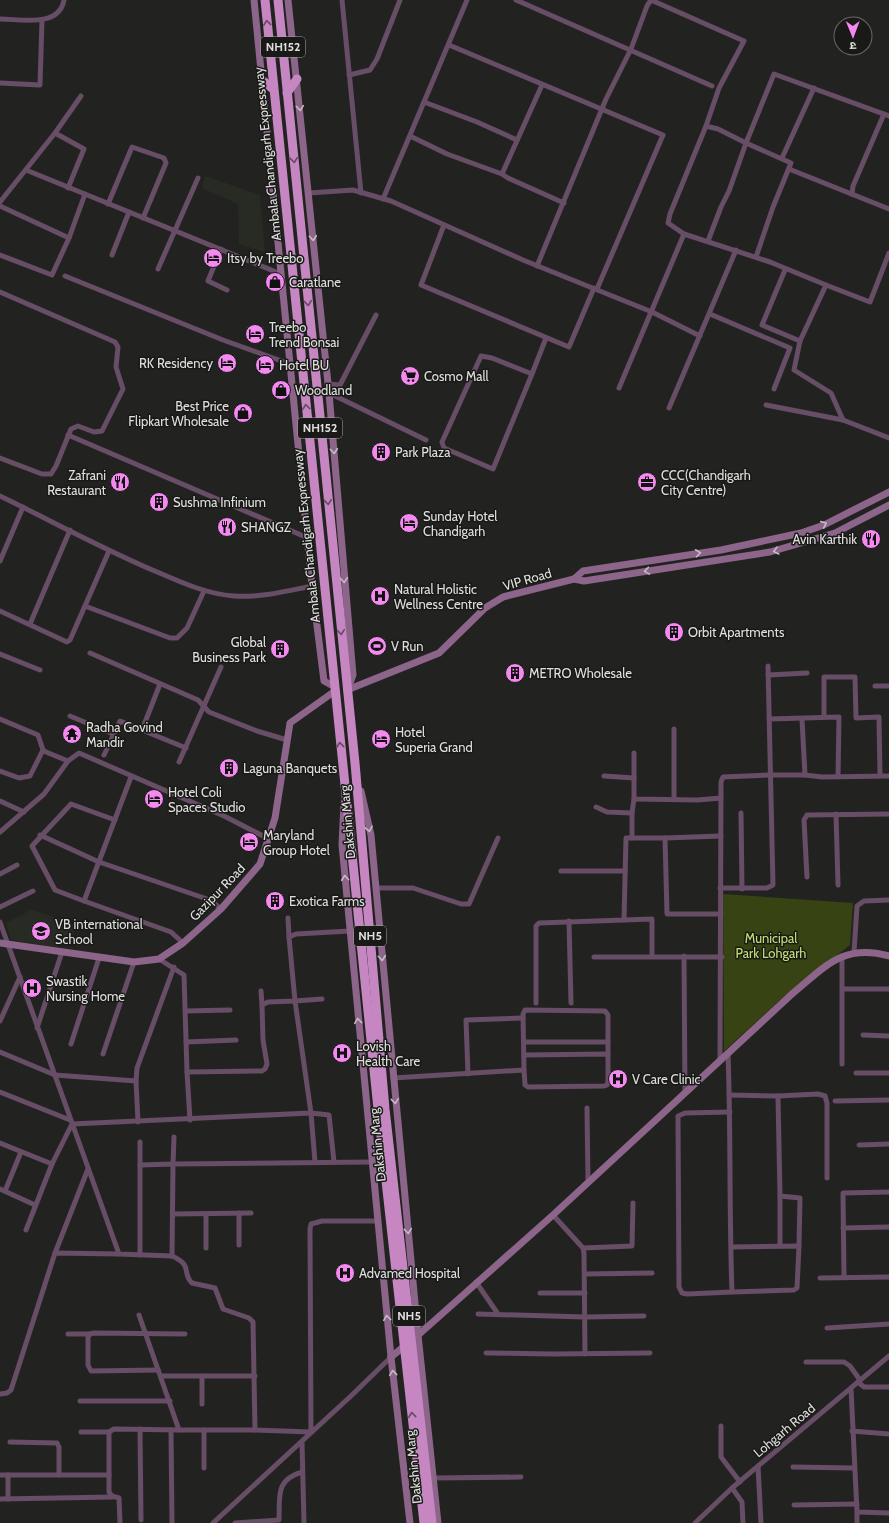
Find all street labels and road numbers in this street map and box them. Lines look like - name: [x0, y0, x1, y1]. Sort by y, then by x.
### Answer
- road number: NH152: [261, 37, 305, 57]
- street label: Ambala Chandigarh Expressway: [250, 66, 284, 242]
- road number: NH152: [298, 418, 342, 438]
- street label: Ambala Chandigarh Expressway: [289, 448, 323, 624]
- street label: VIP Road: [501, 564, 553, 594]
- street label: Dakshin Marg: [336, 784, 358, 860]
- street label: Gazipur Road: [186, 860, 248, 924]
- road number: NH5: [354, 926, 386, 946]
- street label: Dakshin Marg: [365, 1107, 389, 1183]
- road number: NH5: [393, 1306, 425, 1326]
- street label: Lohgarh Road: [750, 1400, 818, 1460]
- street label: Dakshin Marg: [401, 1429, 425, 1505]

